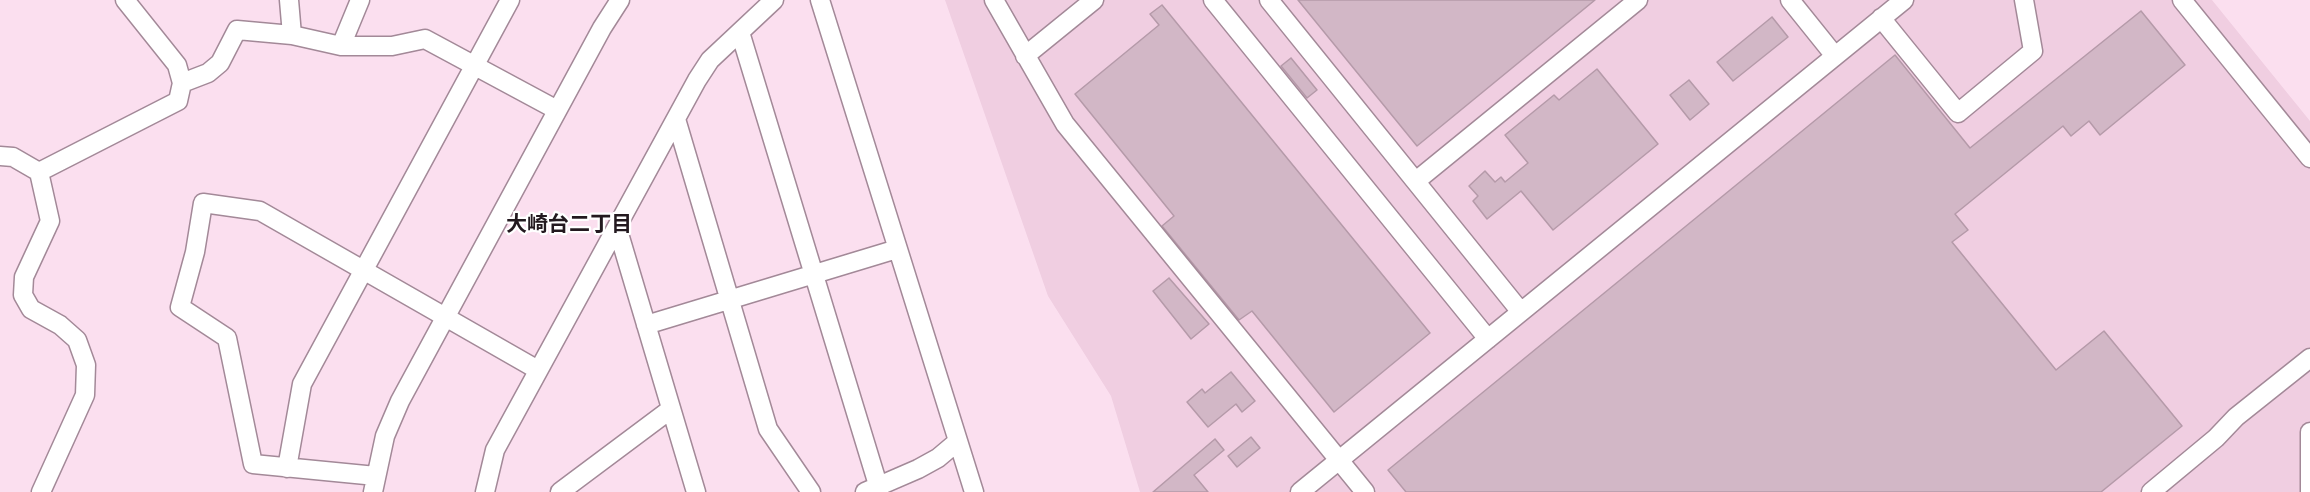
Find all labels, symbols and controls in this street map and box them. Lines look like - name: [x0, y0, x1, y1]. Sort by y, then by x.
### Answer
- district label: 大崎台二丁目: [506, 213, 632, 239]

